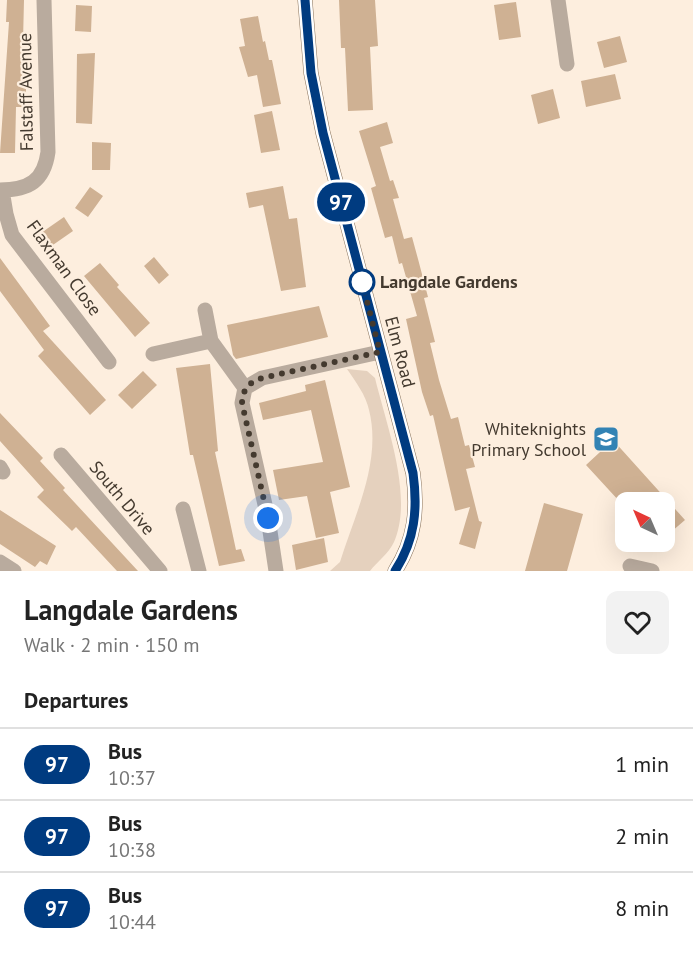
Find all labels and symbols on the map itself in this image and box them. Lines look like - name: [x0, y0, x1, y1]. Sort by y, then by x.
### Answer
- street label: Falstaff Avenue: [13, 33, 38, 151]
- line badge: 97: [314, 182, 368, 222]
- street label: Flaxman Close: [22, 215, 107, 320]
- marker: Langdale Gardens: [349, 269, 375, 295]
- place label: Langdale Gardens: [380, 270, 518, 293]
- street label: Elm Road: [380, 314, 421, 390]
- place label: Whiteknights Primary School: [471, 417, 587, 461]
- school or university icon: Whiteknights Primary School: [591, 424, 621, 454]
- street label: South Drive: [85, 456, 160, 540]
- north arrow: [615, 492, 675, 552]
- your location: [253, 503, 283, 533]

